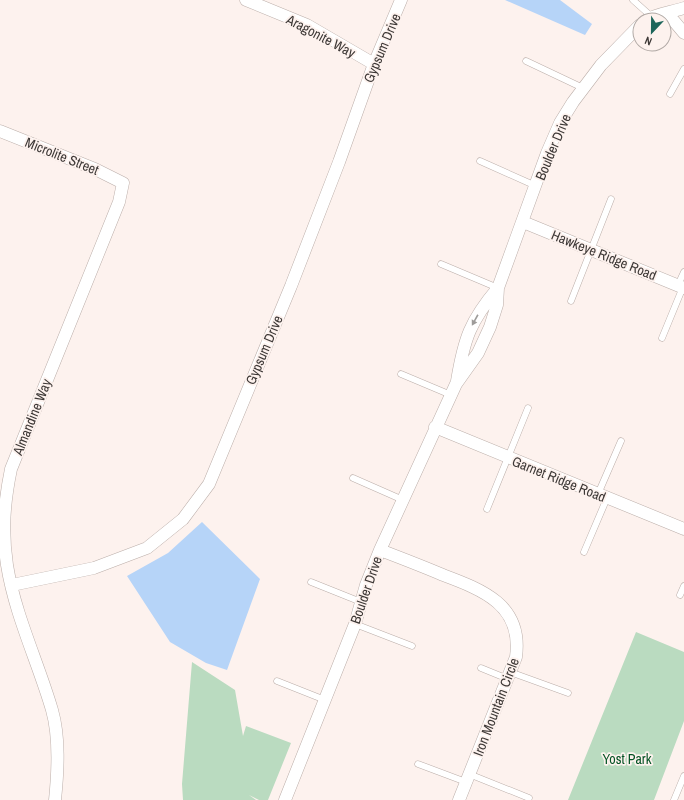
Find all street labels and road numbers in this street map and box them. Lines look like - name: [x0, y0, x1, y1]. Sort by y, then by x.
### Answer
- street label: Aragonite Way: [283, 10, 359, 62]
- street label: Gypsum Drive: [359, 11, 405, 85]
- street label: Boulder Drive: [531, 111, 575, 183]
- street label: Microlite Street: [23, 133, 101, 179]
- street label: Hawkeye Ridge Road: [549, 226, 659, 284]
- street label: Gypsum Drive: [241, 313, 287, 387]
- street label: Almandine Way: [8, 376, 56, 459]
- street label: Garnet Ridge Road: [509, 452, 609, 506]
- street label: Boulder Drive: [346, 554, 386, 626]
- street label: Iron Mountain Circle: [469, 655, 523, 759]

